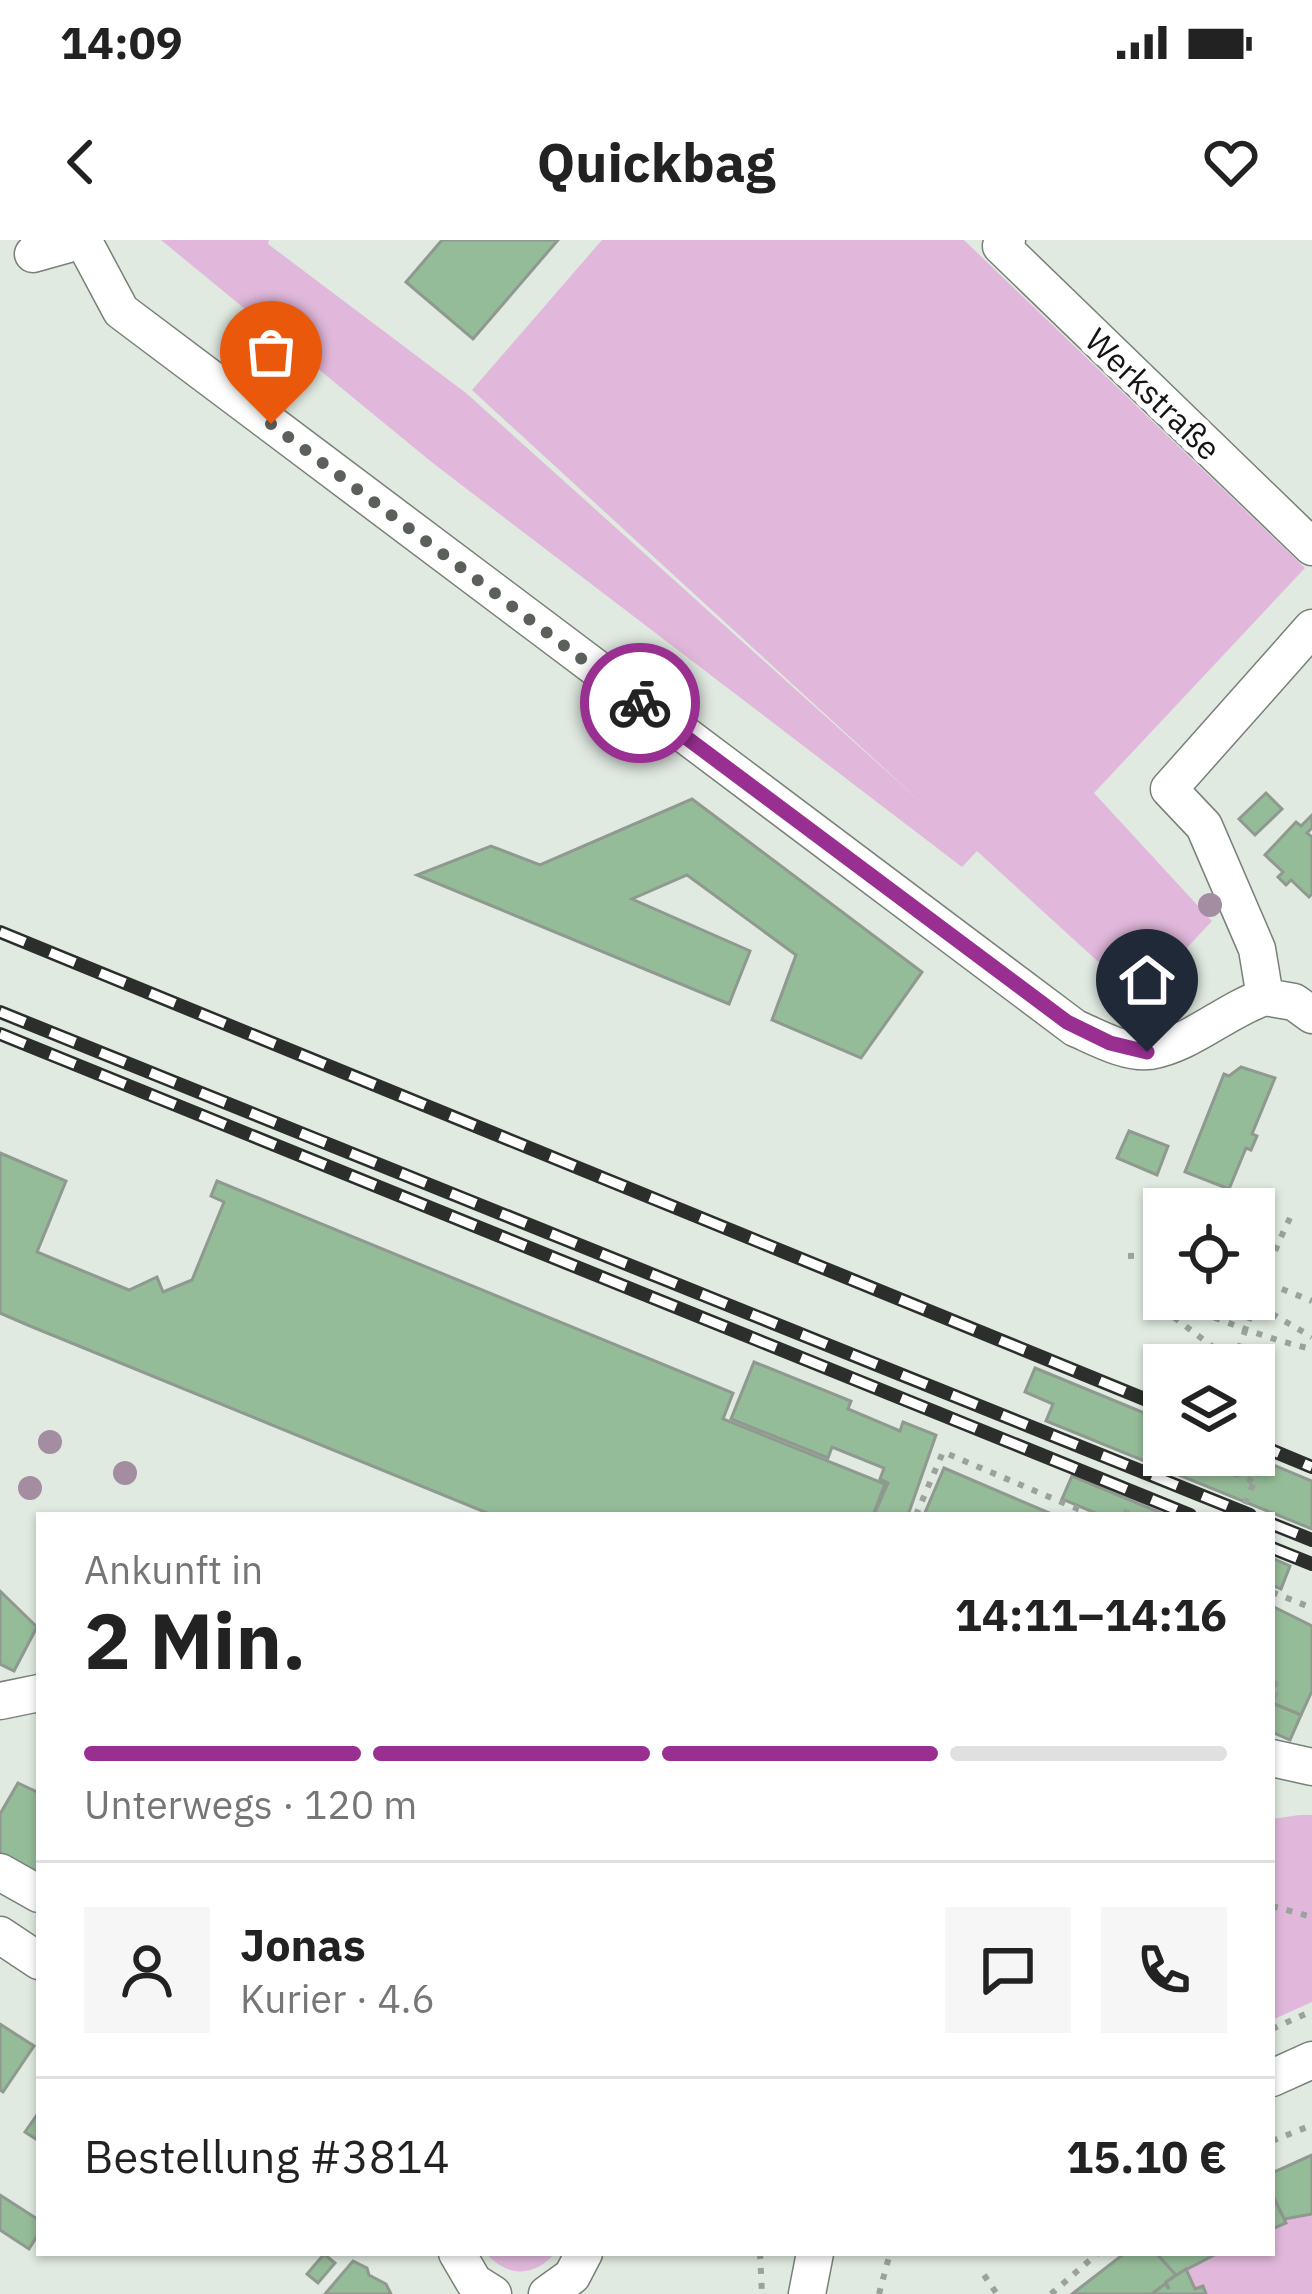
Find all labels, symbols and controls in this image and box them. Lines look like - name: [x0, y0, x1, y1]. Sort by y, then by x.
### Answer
- text: 14:09: [60, 13, 183, 71]
- text: Quickbag: [537, 127, 775, 197]
- icon: back: [48, 129, 114, 195]
- icon: heart: [1198, 129, 1264, 195]
- pin: [220, 301, 322, 424]
- street label: Werkstraße: [1076, 318, 1230, 469]
- icon: bag: [238, 319, 304, 385]
- courier: [580, 643, 700, 763]
- icon: bike: [607, 670, 673, 736]
- pin: [1096, 929, 1198, 1052]
- icon: home: [1114, 947, 1180, 1013]
- map controls: [1143, 1188, 1275, 1476]
- button: locate: [1143, 1188, 1275, 1320]
- button: layers: [1143, 1344, 1275, 1476]
- text: Ankunft in: [84, 1544, 263, 1595]
- text: 14:11–14:16: [955, 1585, 1227, 1643]
- text: 2 Min.: [84, 1589, 306, 1690]
- text: Unterwegs · 120 m: [84, 1779, 417, 1830]
- button: person: [84, 1907, 210, 2033]
- button: chat: [945, 1907, 1071, 2033]
- button: phone: [1101, 1907, 1227, 2033]
- text: Jonas: [240, 1915, 366, 1973]
- text: Kurier · 4.6: [240, 1973, 435, 2024]
- text: Bestellung #3814: [84, 2127, 450, 2185]
- text: 15.10 €: [1066, 2127, 1227, 2185]

